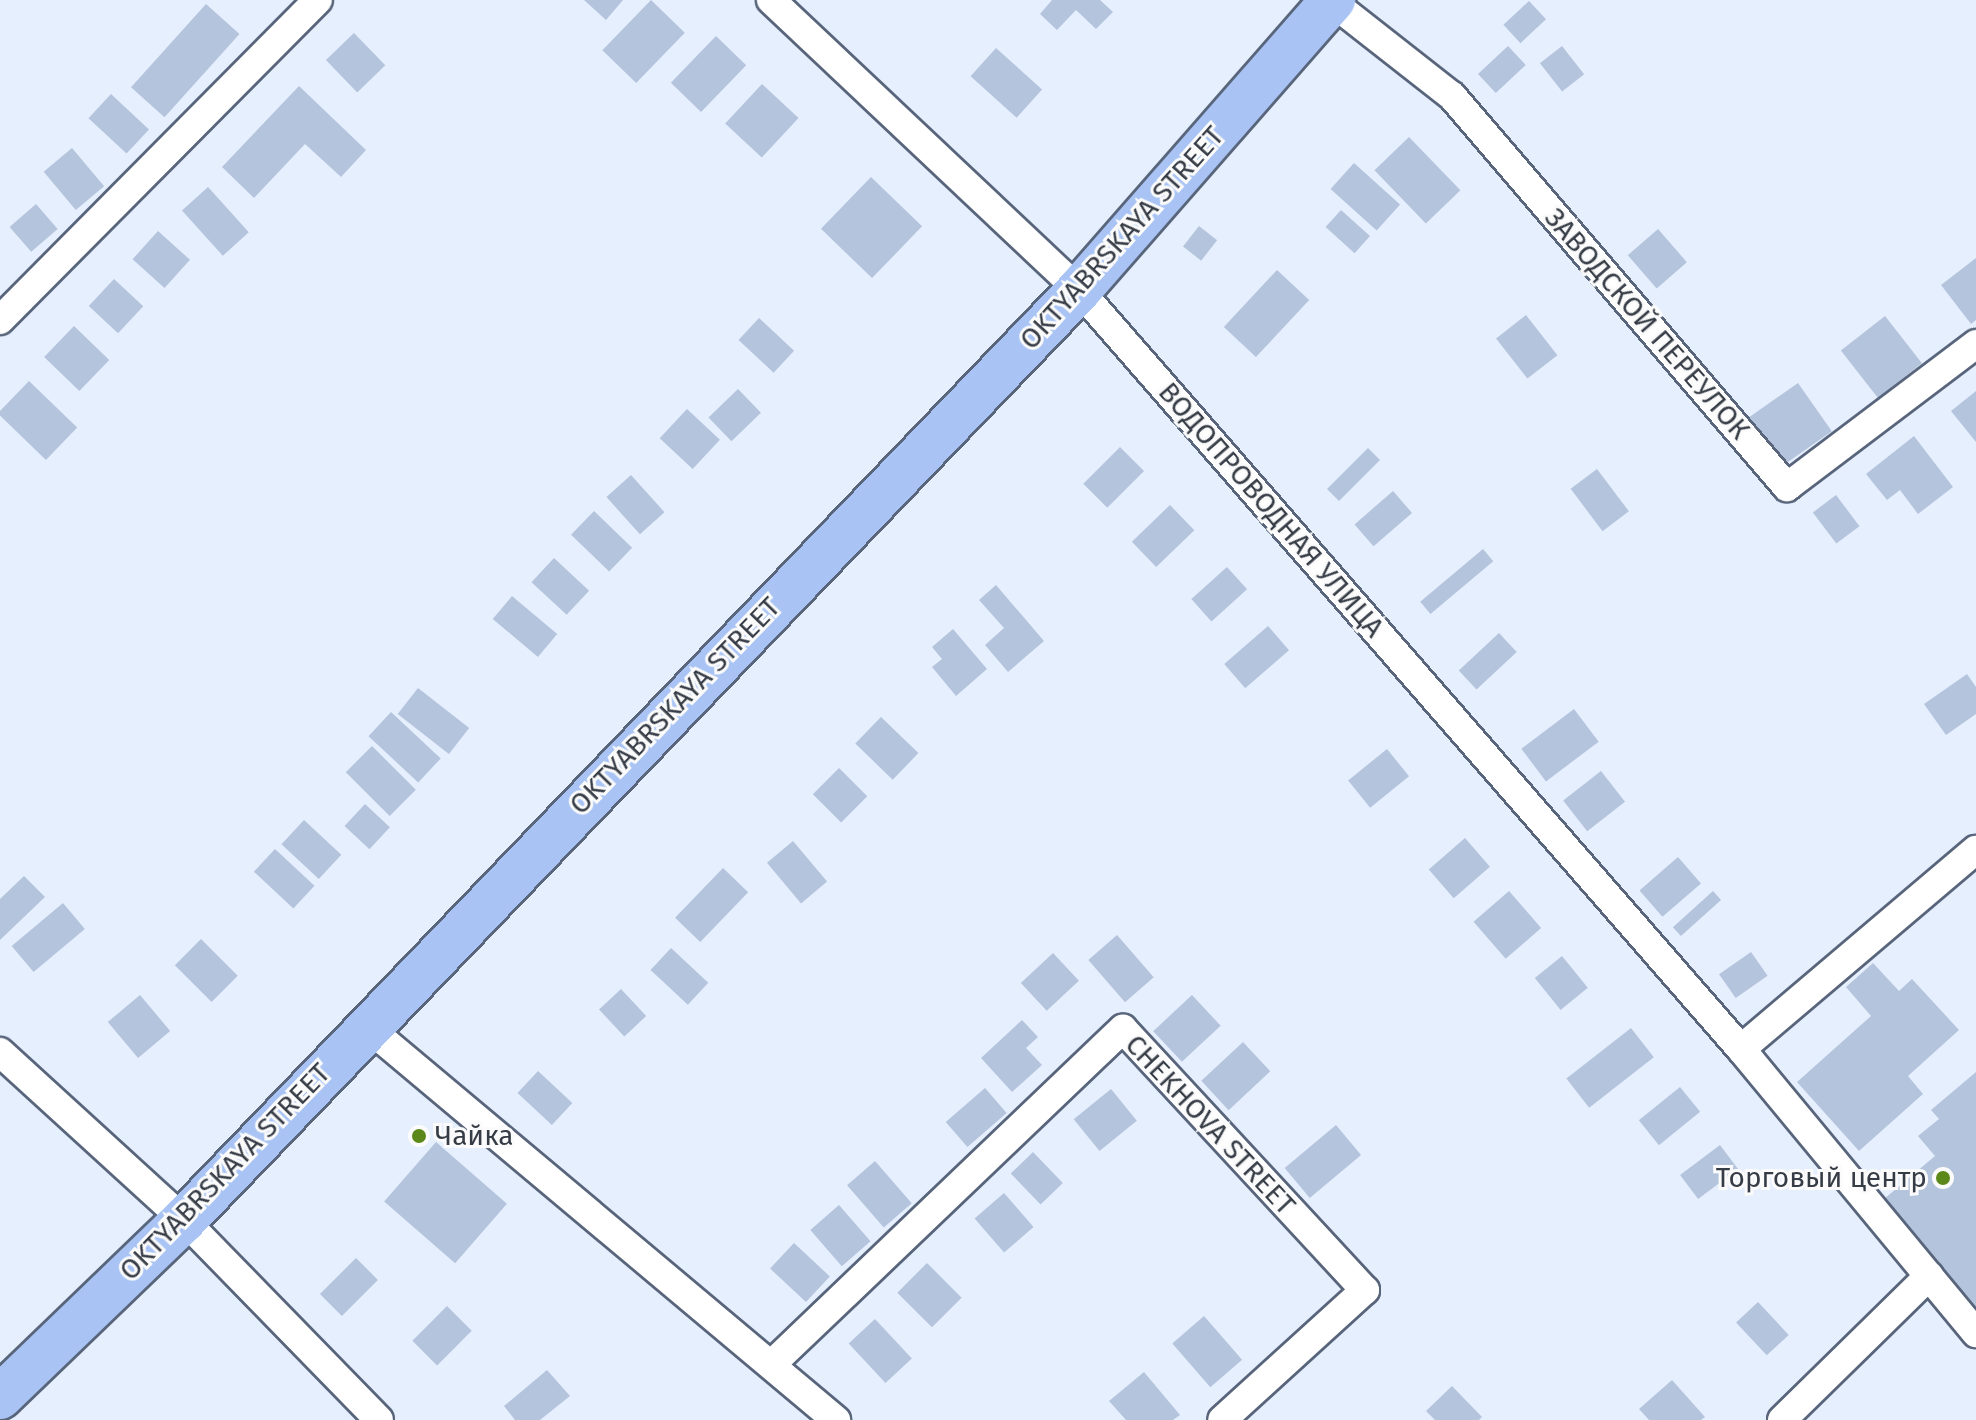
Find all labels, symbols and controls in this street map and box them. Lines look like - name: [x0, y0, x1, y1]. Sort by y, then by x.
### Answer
- street label: OKTYABRSKAYA STREET: [1013, 120, 1231, 356]
- street label: ЗАВОДСКОЙ ПЕРЕУЛОК: [1537, 202, 1757, 446]
- street label: ВОДОПРОВОДНАЯ УЛИЦА: [1151, 376, 1391, 644]
- street label: OKTYABRSKAYA STREET: [563, 591, 787, 821]
- street label: CHEKHOVA STREET: [1118, 1028, 1302, 1222]
- street label: OKTYABRSKAYA STREET: [113, 1057, 337, 1287]
- place label: Чайка: [435, 1119, 514, 1153]
- marker: Чайка: [410, 1127, 428, 1145]
- place label: Торговый центр: [1716, 1161, 1927, 1195]
- marker: Торговый центр: [1934, 1169, 1952, 1187]

